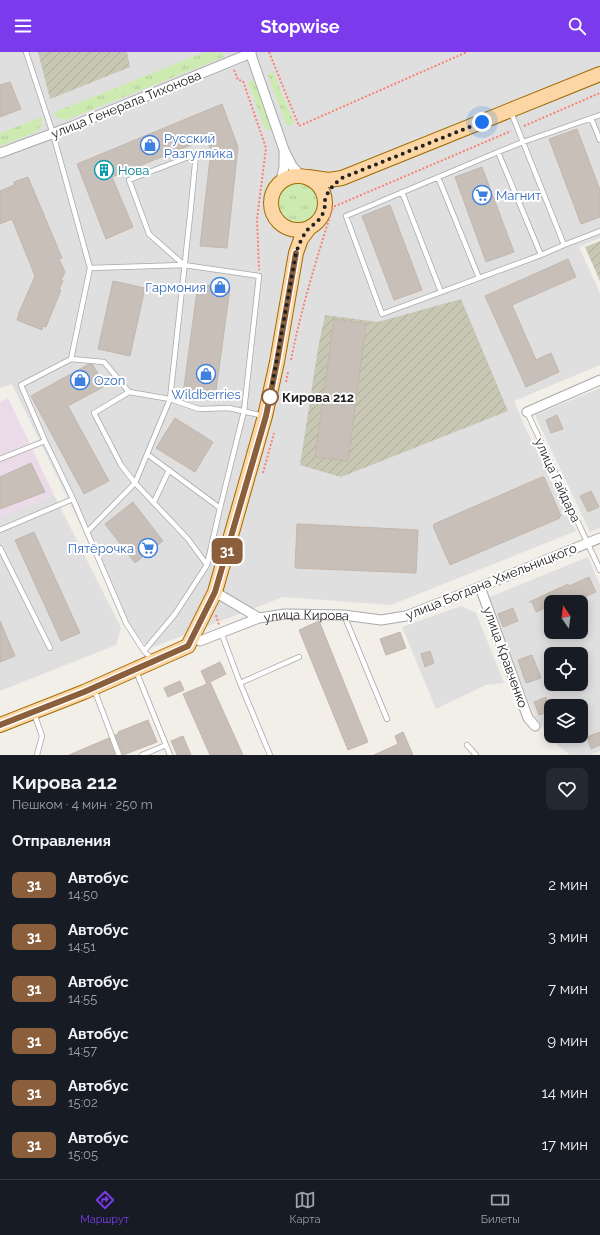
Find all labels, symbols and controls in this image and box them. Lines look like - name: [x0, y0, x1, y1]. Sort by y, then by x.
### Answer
- icon: menu: [12, 15, 34, 37]
- icon: search: [566, 15, 588, 37]
- text: Stopwise: [261, 16, 340, 37]
- street label: улица Генерала Тихонова: [49, 67, 203, 141]
- your location: [472, 112, 492, 132]
- place label: Русский Разгуляйка: [164, 131, 233, 161]
- shop icon: Русский Разгуляйка: [139, 134, 161, 156]
- building icon: Нова: [93, 159, 115, 181]
- place label: Нова: [118, 163, 149, 178]
- supermarket icon: Магнит: [471, 184, 493, 206]
- place label: Магнит: [496, 188, 541, 203]
- shop icon: Гармония: [209, 276, 231, 298]
- place label: Гармония: [145, 280, 206, 295]
- shop icon: Wildberries: [195, 363, 217, 385]
- shop icon: Ozon: [69, 369, 91, 391]
- place label: Ozon: [94, 373, 125, 388]
- place label: Wildberries: [171, 387, 241, 402]
- marker: Кирова 212: [261, 388, 279, 406]
- place label: Кирова 212: [282, 390, 354, 405]
- street label: улица Гайдара: [531, 436, 584, 525]
- supermarket icon: Пятёрочка: [137, 537, 159, 559]
- line badge: 31: [209, 538, 245, 564]
- street label: улица Богдана Хмельницкого: [404, 540, 579, 623]
- place label: Пятёрочка: [68, 541, 134, 556]
- text: 31: [220, 543, 234, 559]
- north arrow: [544, 595, 588, 639]
- map controls: [544, 595, 588, 743]
- street label: улица Кравченко: [480, 605, 531, 710]
- street label: улица Кирова: [263, 607, 350, 625]
- button: locate: [544, 647, 588, 691]
- button: layers: [544, 699, 588, 743]
- button: heart: [546, 768, 588, 810]
- text: Кирова 212: [12, 771, 117, 793]
- text: Пешком · 4 мин · 250 m: [12, 797, 153, 812]
- text: Отправления: [12, 832, 111, 850]
- text: Автобус: [68, 869, 129, 887]
- text: 2 мин: [548, 876, 588, 894]
- text: 31: [27, 877, 41, 893]
- text: 14:50: [68, 887, 98, 902]
- text: Автобус: [68, 921, 129, 939]
- text: 3 мин: [548, 928, 588, 946]
- text: 31: [27, 929, 41, 945]
- text: 14:51: [68, 939, 96, 954]
- text: Автобус: [68, 973, 129, 991]
- text: 7 мин: [548, 980, 588, 998]
- text: 31: [27, 981, 41, 997]
- text: 14:55: [68, 991, 97, 1006]
- text: Автобус: [68, 1025, 129, 1043]
- text: 9 мин: [547, 1032, 588, 1050]
- text: 31: [27, 1033, 41, 1049]
- text: 14:57: [68, 1043, 97, 1058]
- text: Автобус: [68, 1077, 129, 1095]
- text: 14 мин: [541, 1084, 588, 1102]
- text: 31: [27, 1085, 41, 1101]
- text: 15:02: [68, 1095, 98, 1110]
- text: Автобус: [68, 1129, 129, 1147]
- text: 17 мин: [542, 1136, 588, 1154]
- text: 31: [27, 1137, 41, 1153]
- text: 15:05: [68, 1147, 98, 1162]
- tab: Маршрут: [80, 1189, 129, 1226]
- tab: Карта: [289, 1189, 320, 1226]
- tab: Билеты: [481, 1189, 520, 1226]

